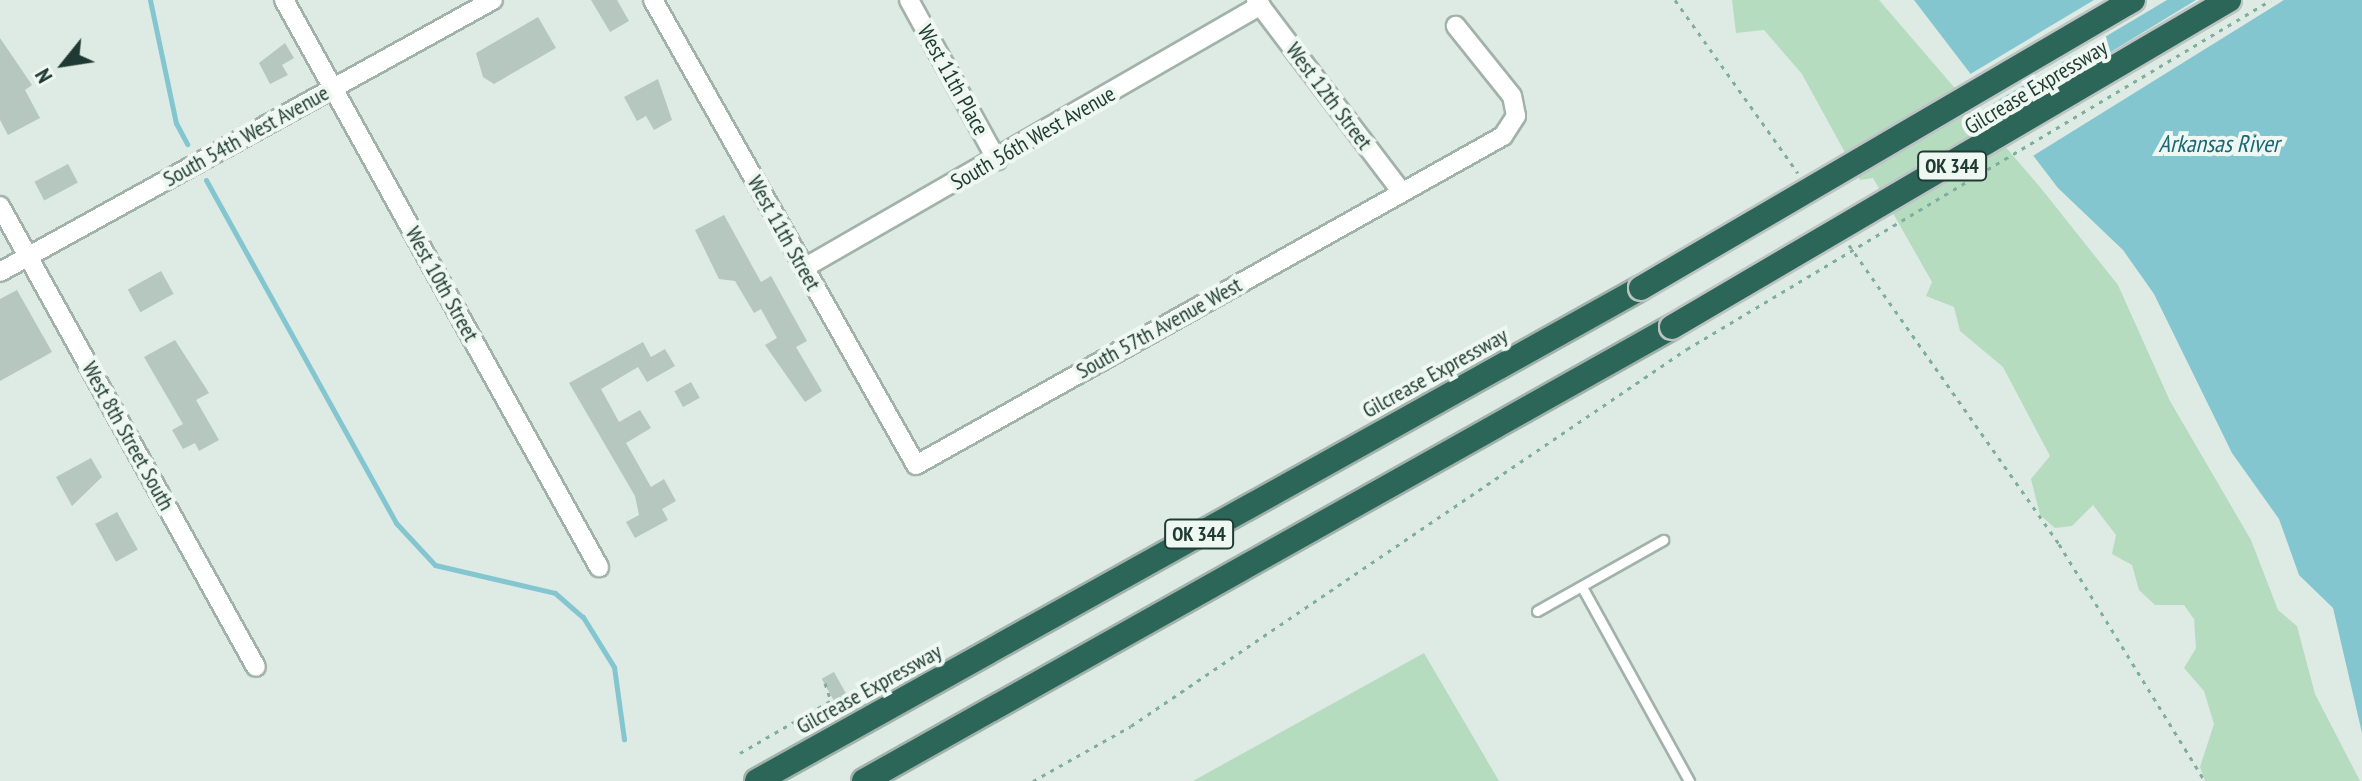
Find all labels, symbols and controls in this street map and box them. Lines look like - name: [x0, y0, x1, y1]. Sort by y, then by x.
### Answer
- street label: West 11th Place: [912, 20, 994, 140]
- north arrow: [24, 24, 104, 104]
- street label: Gilcrease Expressway: [1960, 34, 2112, 140]
- street label: West 12th Street: [1280, 37, 1378, 155]
- text: N: [28, 64, 58, 88]
- street label: South 54th West Avenue: [158, 79, 334, 193]
- street label: South 56th West Avenue: [946, 80, 1120, 196]
- water label: Arkansas River: [2159, 130, 2279, 158]
- road number: OK 344: [1916, 150, 1988, 182]
- street label: West 11th Street: [742, 171, 826, 295]
- street label: West 10th Street: [400, 222, 484, 346]
- street label: South 57th Avenue West: [1071, 271, 1247, 385]
- street label: Gilcrease Expressway: [1358, 322, 1512, 424]
- street label: West 8th Street South: [76, 357, 180, 515]
- road number: OK 344: [1163, 518, 1235, 550]
- street label: Gilcrease Expressway: [792, 638, 946, 740]

